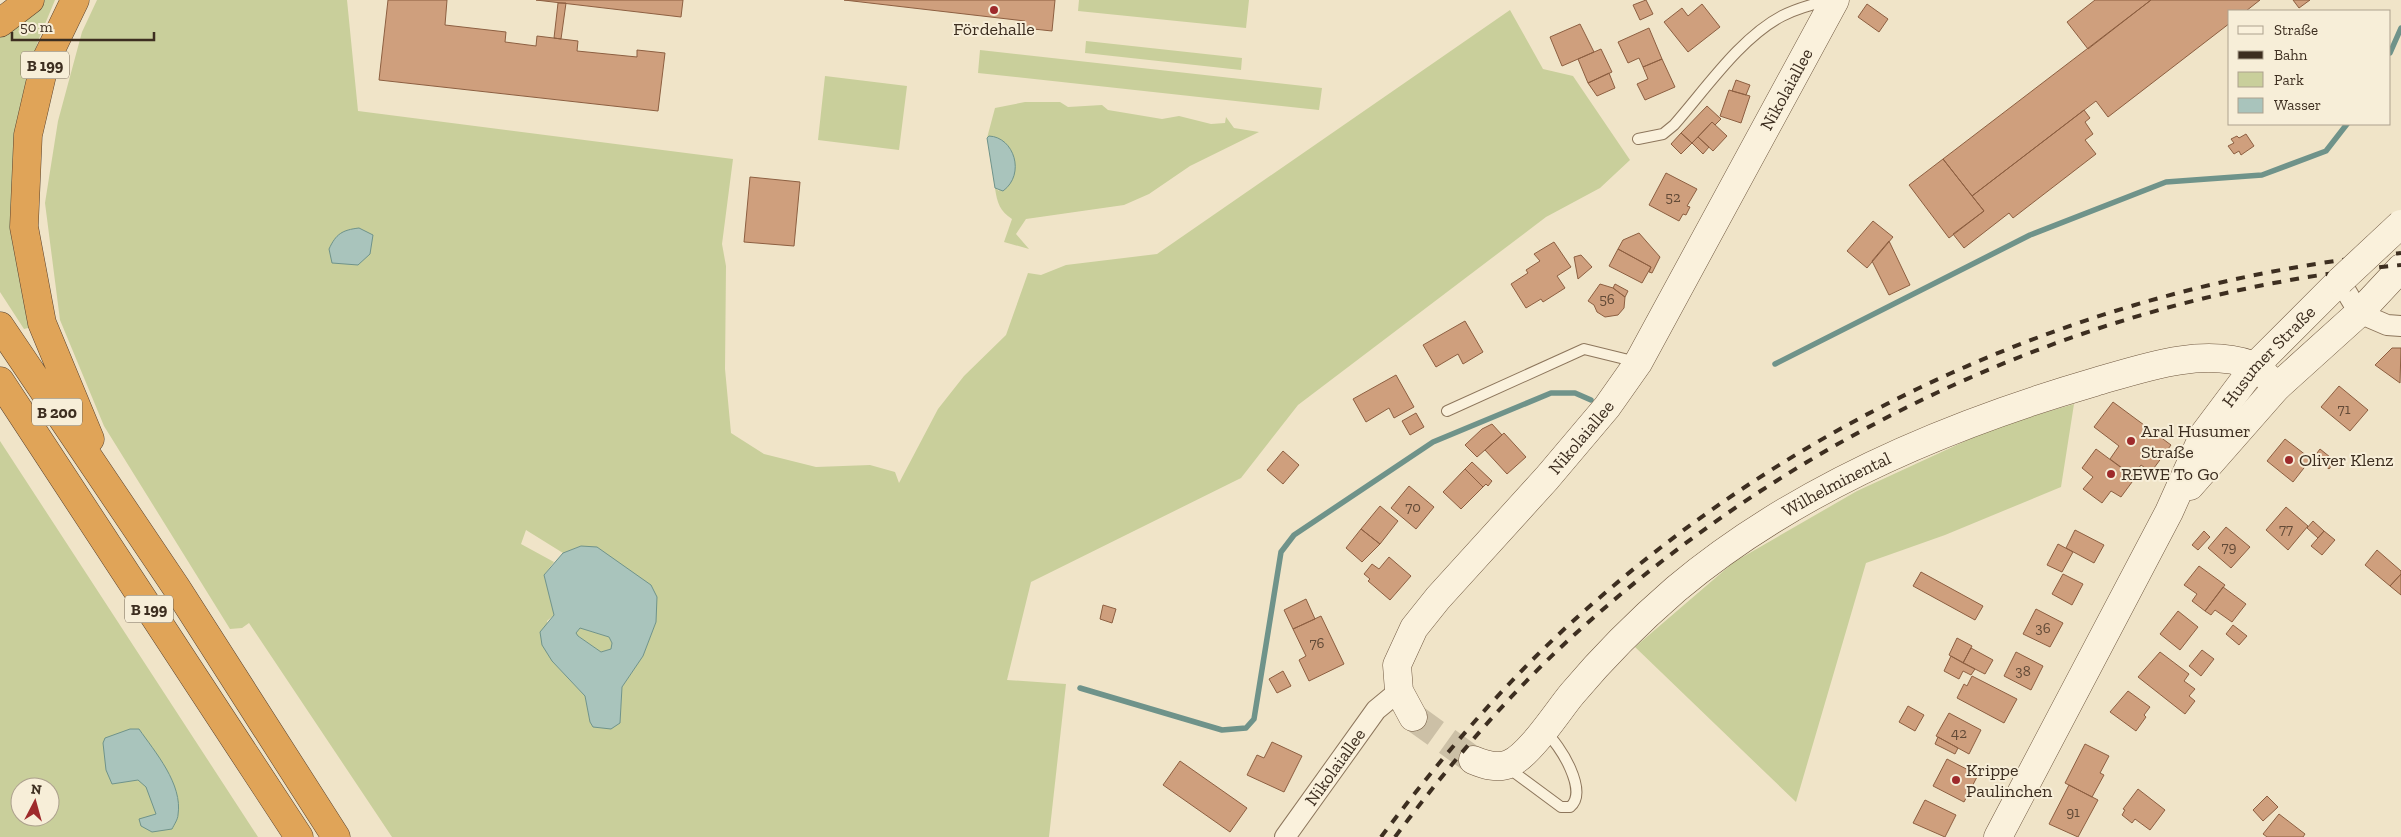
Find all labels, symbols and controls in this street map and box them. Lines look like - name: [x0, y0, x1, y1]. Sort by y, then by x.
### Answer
- marker: Fördehalle: [988, 4, 1000, 16]
- scale bar: [12, 10, 155, 42]
- legend: [2228, 10, 2391, 125]
- text: 50 m: [20, 18, 53, 36]
- place label: Fördehalle: [953, 18, 1035, 40]
- text: Straße: [2274, 21, 2318, 39]
- street label: Nikolaiallee: [1755, 44, 1818, 134]
- text: Bahn: [2274, 46, 2308, 64]
- road number: B 199: [21, 52, 69, 78]
- text: Park: [2274, 71, 2304, 89]
- text: Wasser: [2274, 96, 2321, 114]
- house number: 52: [1665, 188, 1681, 206]
- house number: 56: [1599, 290, 1615, 308]
- street label: Husumer Straße: [2217, 301, 2320, 411]
- street label: Nikolaiallee: [1544, 396, 1619, 479]
- road number: B 200: [32, 398, 82, 426]
- house number: 71: [2338, 400, 2351, 418]
- place label: Aral Husumer Straße: [2141, 420, 2251, 463]
- marker: Aral Husumer Straße: [2125, 435, 2137, 447]
- street label: Wilhelminental: [1778, 447, 1894, 522]
- place label: Oliver Klenz: [2299, 449, 2394, 471]
- marker: Oliver Klenz: [2283, 454, 2295, 466]
- place label: REWE To Go: [2121, 463, 2219, 485]
- marker: REWE To Go: [2105, 468, 2117, 480]
- house number: 70: [1405, 498, 1421, 516]
- house number: 77: [2279, 520, 2293, 538]
- house number: 79: [2221, 538, 2237, 556]
- road number: B 199: [125, 596, 173, 622]
- house number: 36: [2035, 619, 2051, 637]
- house number: 76: [1309, 634, 1325, 652]
- house number: 38: [2015, 662, 2031, 680]
- street label: Nikolaiallee: [1300, 724, 1370, 810]
- house number: 42: [1951, 724, 1967, 742]
- place label: Krippe Paulinchen: [1966, 759, 2053, 802]
- marker: Krippe Paulinchen: [1950, 774, 1962, 786]
- north arrow: [10, 777, 60, 827]
- text: N: [30, 781, 43, 799]
- house number: 91: [2066, 803, 2080, 821]

